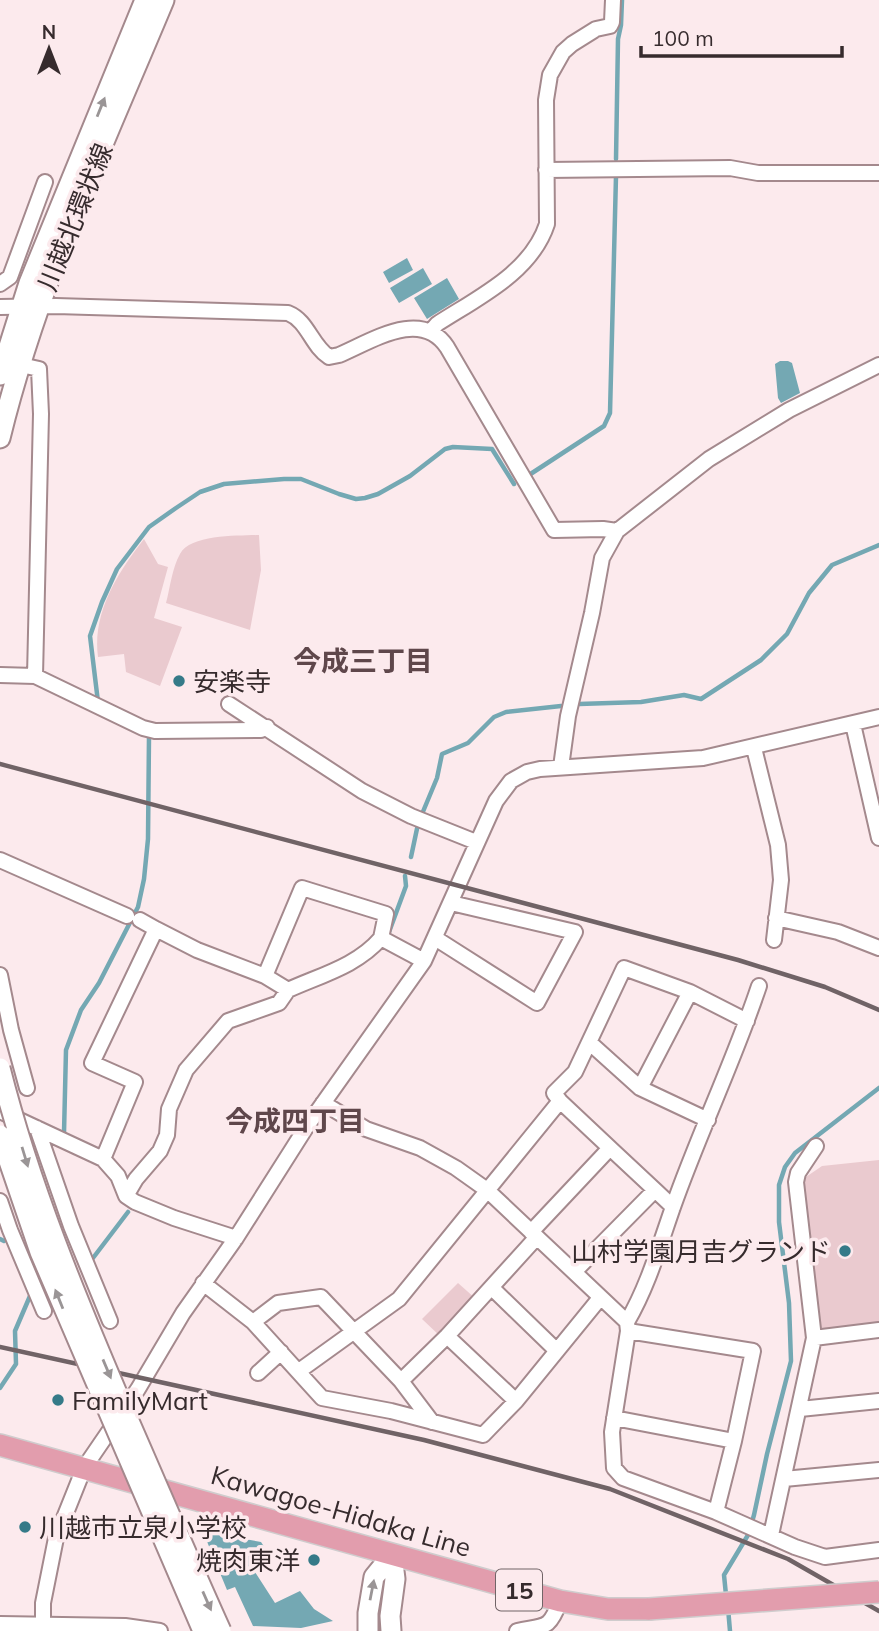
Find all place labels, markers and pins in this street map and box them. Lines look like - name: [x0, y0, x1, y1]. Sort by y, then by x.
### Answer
- place label: 安楽寺: [193, 665, 271, 698]
- marker: 安楽寺: [171, 673, 187, 689]
- place label: 山村学園月吉グランド: [571, 1235, 831, 1268]
- marker: 山村学園月吉グランド: [837, 1243, 853, 1259]
- place label: FamilyMart: [72, 1384, 208, 1417]
- marker: FamilyMart: [50, 1392, 66, 1408]
- place label: 川越市立泉小学校: [39, 1511, 247, 1544]
- marker: 川越市立泉小学校: [17, 1519, 33, 1535]
- place label: 焼肉東洋: [196, 1544, 300, 1577]
- marker: 焼肉東洋: [306, 1552, 322, 1568]

